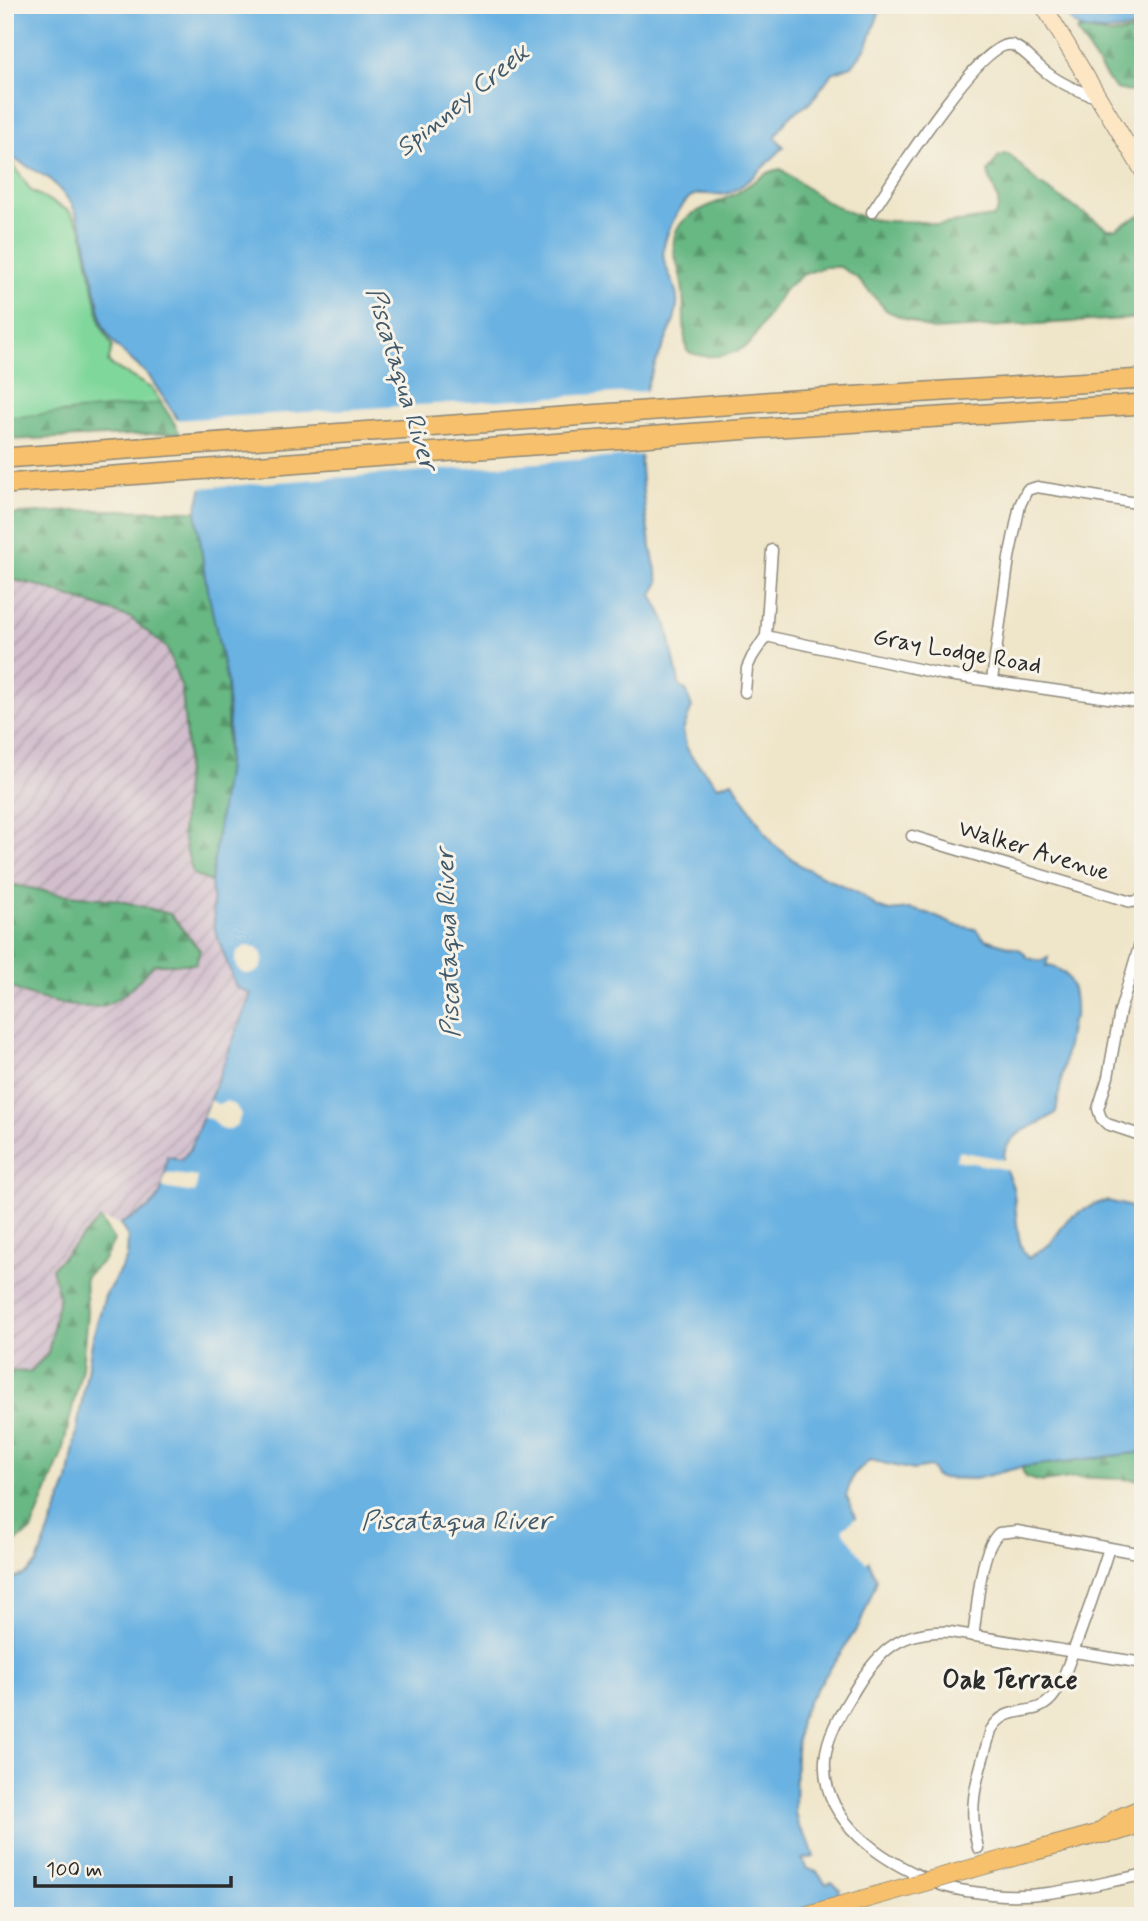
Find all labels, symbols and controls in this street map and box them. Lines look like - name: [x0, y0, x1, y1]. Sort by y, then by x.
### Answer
- water label: Spinney Creek: [389, 36, 538, 165]
- water label: Piscataqua River: [357, 283, 446, 478]
- street label: Gray Lodge Road: [870, 622, 1044, 684]
- street label: Walker Avenue: [954, 813, 1114, 889]
- water label: Piscataqua River: [429, 844, 469, 1038]
- water label: Piscataqua River: [361, 1505, 555, 1539]
- district label: Oak Terrace: [942, 1664, 1078, 1698]
- scale bar: [35, 1844, 231, 1888]
- text: 100 m: [46, 1856, 102, 1884]

